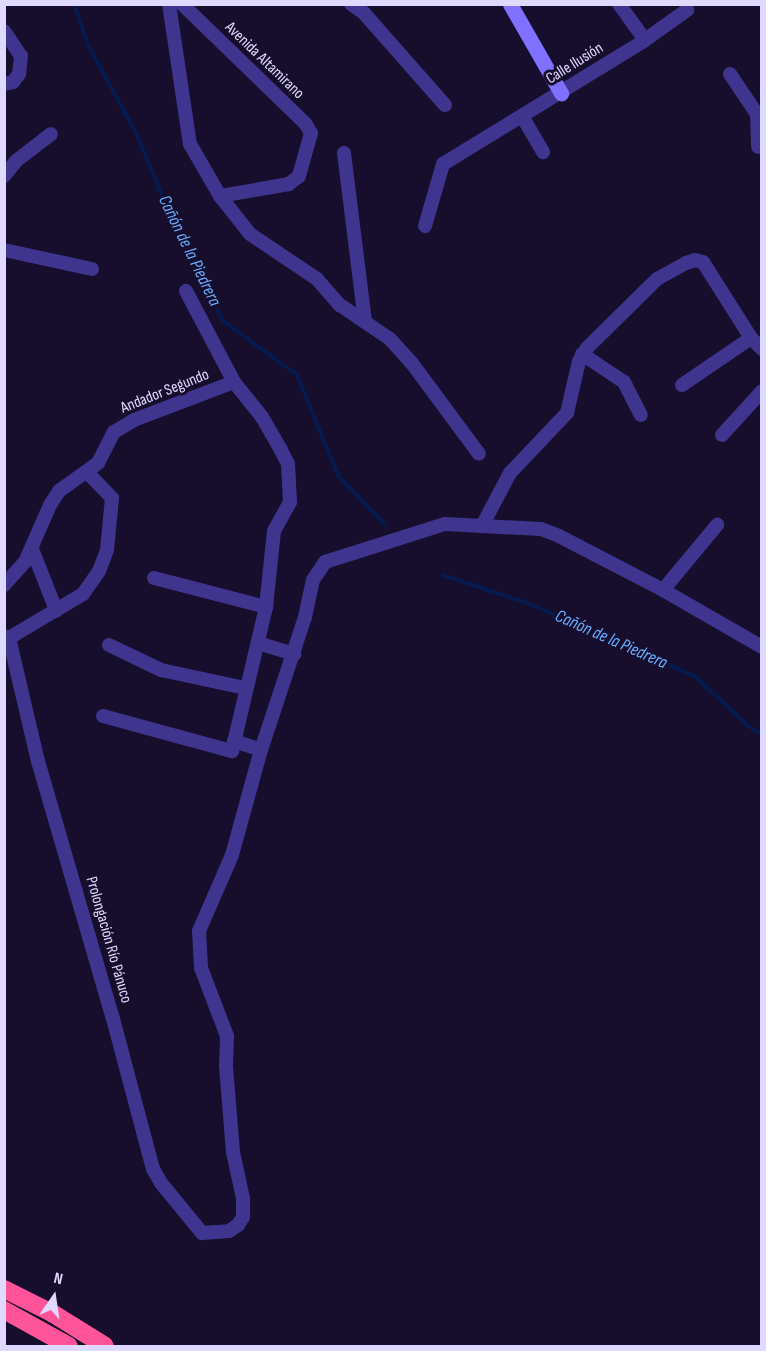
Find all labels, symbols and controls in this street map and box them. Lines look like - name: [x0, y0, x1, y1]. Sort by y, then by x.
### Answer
- street label: Avenida Altamirano: [220, 18, 308, 104]
- street label: Calle Ilusión: [543, 39, 607, 89]
- water label: Cañón de la Piedrera: [153, 192, 225, 310]
- street label: Andador Segundo: [118, 366, 212, 418]
- water label: Cañón de la Piedrera: [552, 606, 670, 674]
- street label: Prolongación Río Pánuco: [81, 875, 135, 1005]
- north arrow: [24, 1267, 84, 1327]
- text: N: [52, 1269, 64, 1289]

